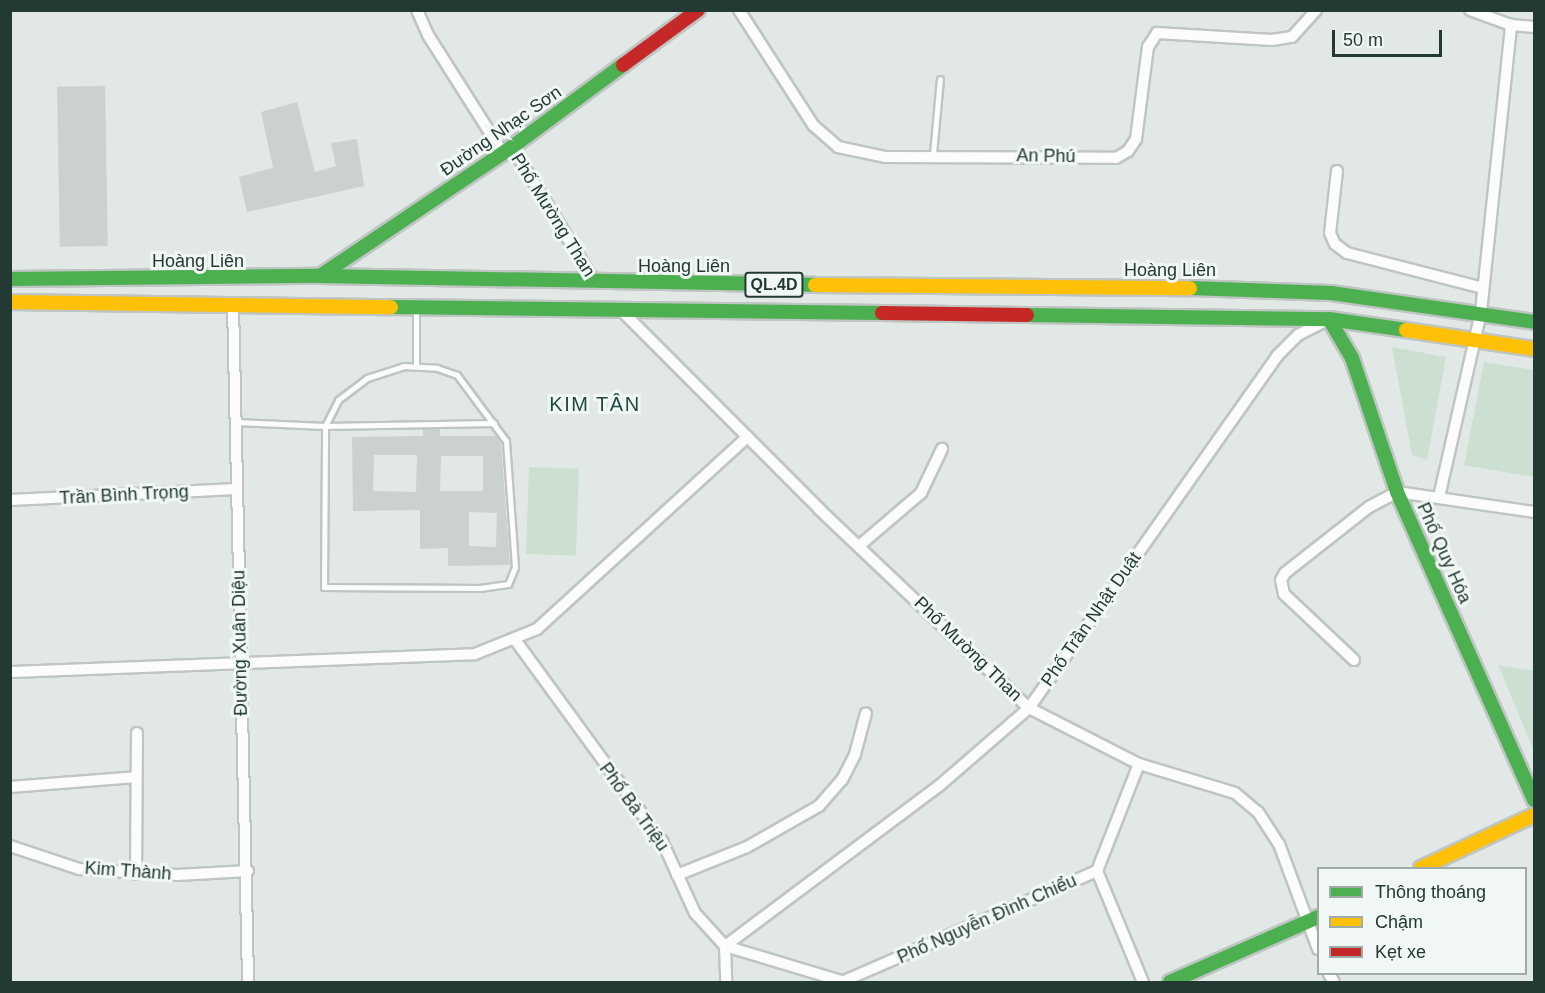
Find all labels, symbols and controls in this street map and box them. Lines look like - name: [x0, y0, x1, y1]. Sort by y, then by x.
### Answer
- scale bar: [1335, 18, 1444, 56]
- text: 50 m: [1343, 30, 1383, 50]
- street label: Đường Nhạc Sơn: [436, 81, 566, 181]
- street label: An Phú: [1016, 145, 1076, 167]
- street label: Phố Mường Than: [506, 149, 600, 281]
- street label: Hoàng Liên: [152, 250, 244, 272]
- street label: Hoàng Liên: [638, 255, 730, 277]
- street label: Hoàng Liên: [1124, 259, 1216, 281]
- road number: QL.4D: [744, 272, 804, 298]
- district label: KIM TÂN: [549, 392, 641, 416]
- street label: Trần Bình Trọng: [59, 481, 189, 509]
- street label: Phố Quy Hóa: [1412, 499, 1476, 607]
- street label: Phố Trần Nhật Duật: [1036, 548, 1146, 690]
- street label: Đường Xuân Diệu: [228, 570, 252, 716]
- street label: Phố Mường Than: [909, 592, 1027, 706]
- street label: Phố Bà Triệu: [595, 758, 673, 856]
- street label: Kim Thành: [84, 857, 172, 885]
- legend: [1317, 867, 1527, 975]
- street label: Phố Nguyễn Đình Chiểu: [894, 870, 1080, 968]
- text: Thông thoáng: [1375, 882, 1486, 902]
- text: Chậm: [1375, 912, 1423, 932]
- text: Kẹt xe: [1375, 942, 1426, 962]

